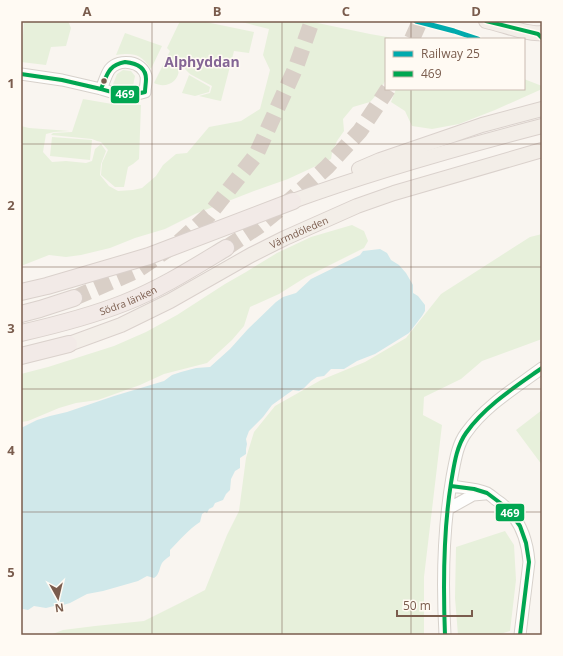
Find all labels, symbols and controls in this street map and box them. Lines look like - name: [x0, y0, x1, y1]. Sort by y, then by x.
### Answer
- text: A: [83, 2, 92, 20]
- text: B: [213, 2, 222, 20]
- text: C: [342, 2, 350, 20]
- text: D: [471, 2, 481, 20]
- legend: [385, 38, 525, 90]
- text: Railway 25: [421, 45, 480, 62]
- district label: Alphyddan: [164, 52, 240, 71]
- text: 469: [421, 65, 442, 82]
- text: 1: [7, 74, 15, 92]
- unlabelled marker: [99, 76, 109, 86]
- line badge: 469: [110, 85, 140, 104]
- text: 469: [116, 86, 134, 101]
- text: 2: [7, 196, 15, 214]
- street label: Värmdöleden: [267, 213, 330, 252]
- street label: Södra länken: [97, 282, 159, 318]
- text: 3: [7, 319, 15, 337]
- text: 4: [7, 441, 15, 459]
- line badge: 469: [495, 503, 525, 522]
- text: 469: [501, 505, 519, 520]
- text: 5: [7, 563, 15, 581]
- north arrow: [38, 578, 78, 618]
- scale bar: [397, 592, 472, 618]
- text: 50 m: [403, 597, 431, 614]
- text: N: [54, 600, 65, 616]

